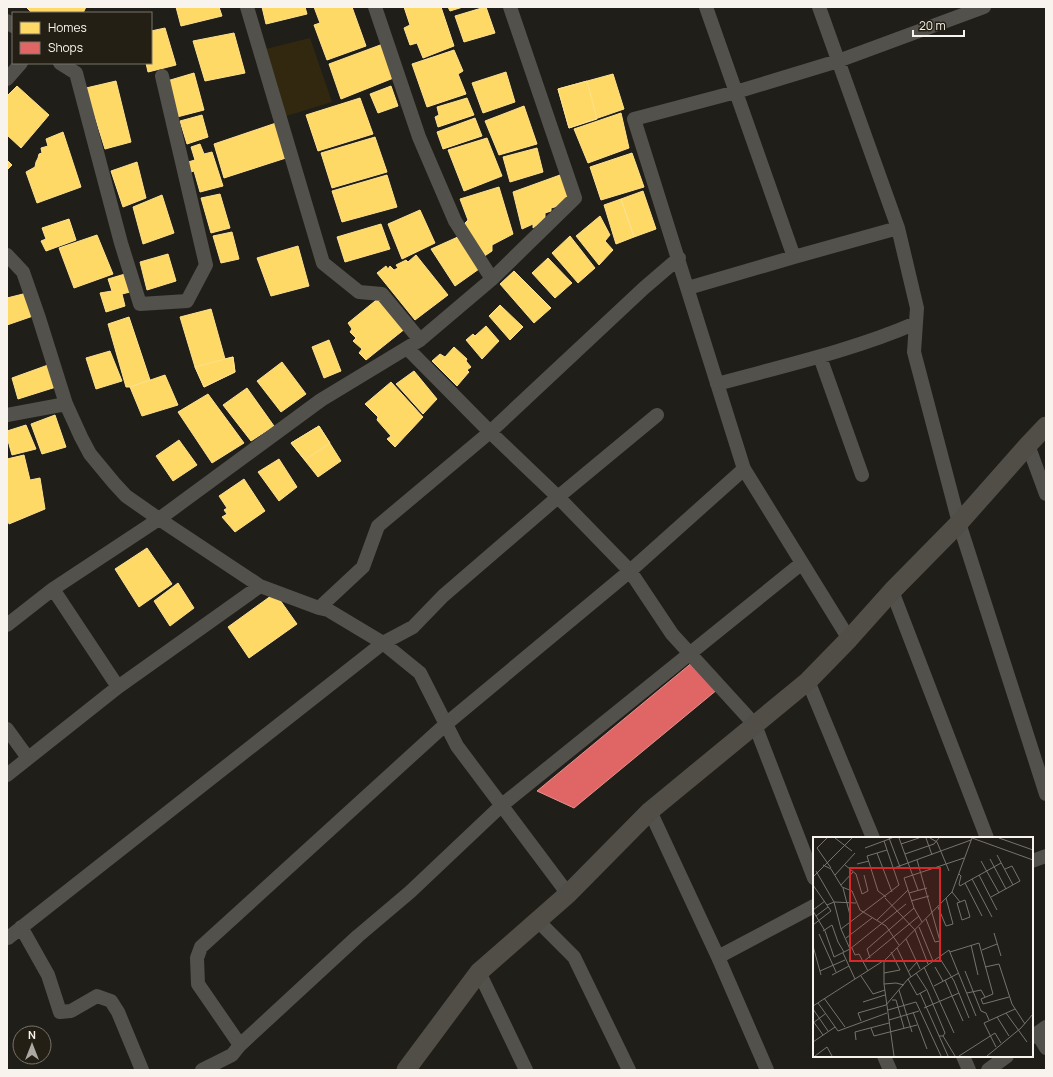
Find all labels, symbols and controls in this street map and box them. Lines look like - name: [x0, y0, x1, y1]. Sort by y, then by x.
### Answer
- legend: [12, 12, 152, 64]
- scale bar: [913, 12, 964, 38]
- text: 20 m: [919, 17, 946, 34]
- text: Homes: [48, 19, 87, 36]
- text: Shops: [48, 39, 83, 56]
- inset map: [813, 837, 1033, 1057]
- north arrow: [12, 1025, 52, 1065]
- text: N: [28, 1027, 36, 1042]

